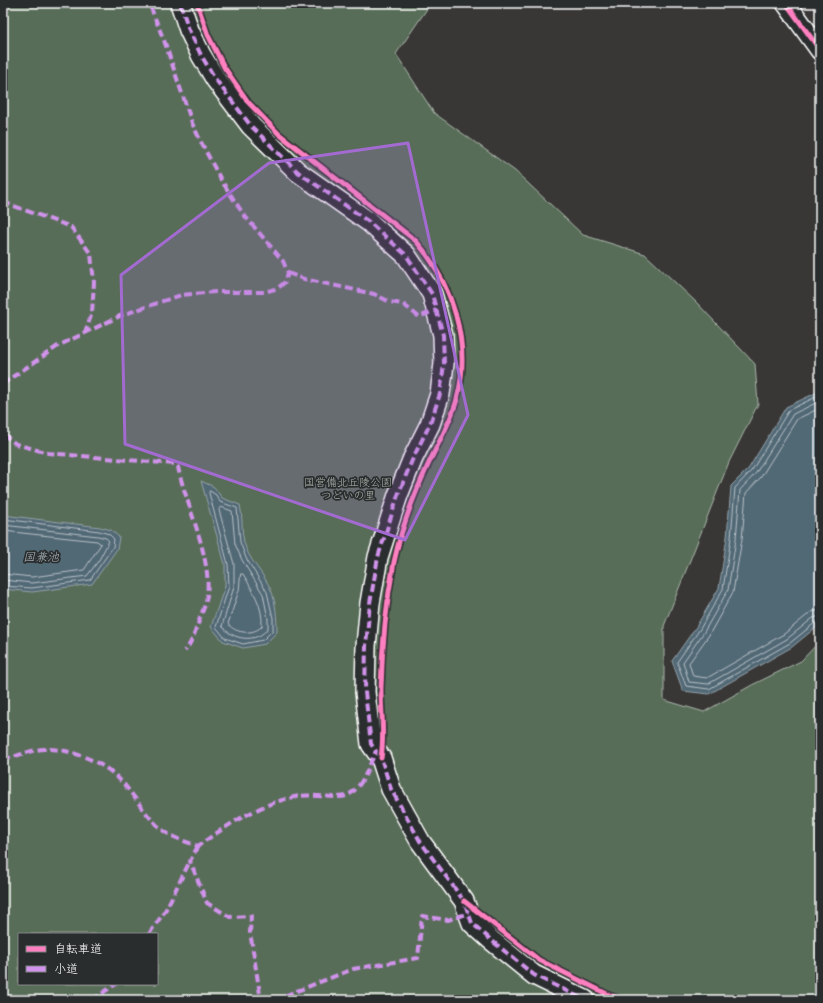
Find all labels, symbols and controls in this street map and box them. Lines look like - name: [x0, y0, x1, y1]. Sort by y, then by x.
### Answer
- park label: 国営備北丘陵公園 つどいの里: [304, 474, 392, 502]
- water label: 国兼池: [23, 548, 60, 564]
- legend: [18, 933, 158, 985]
- text: 自転車道: [54, 940, 102, 956]
- text: 小道: [54, 960, 78, 976]

